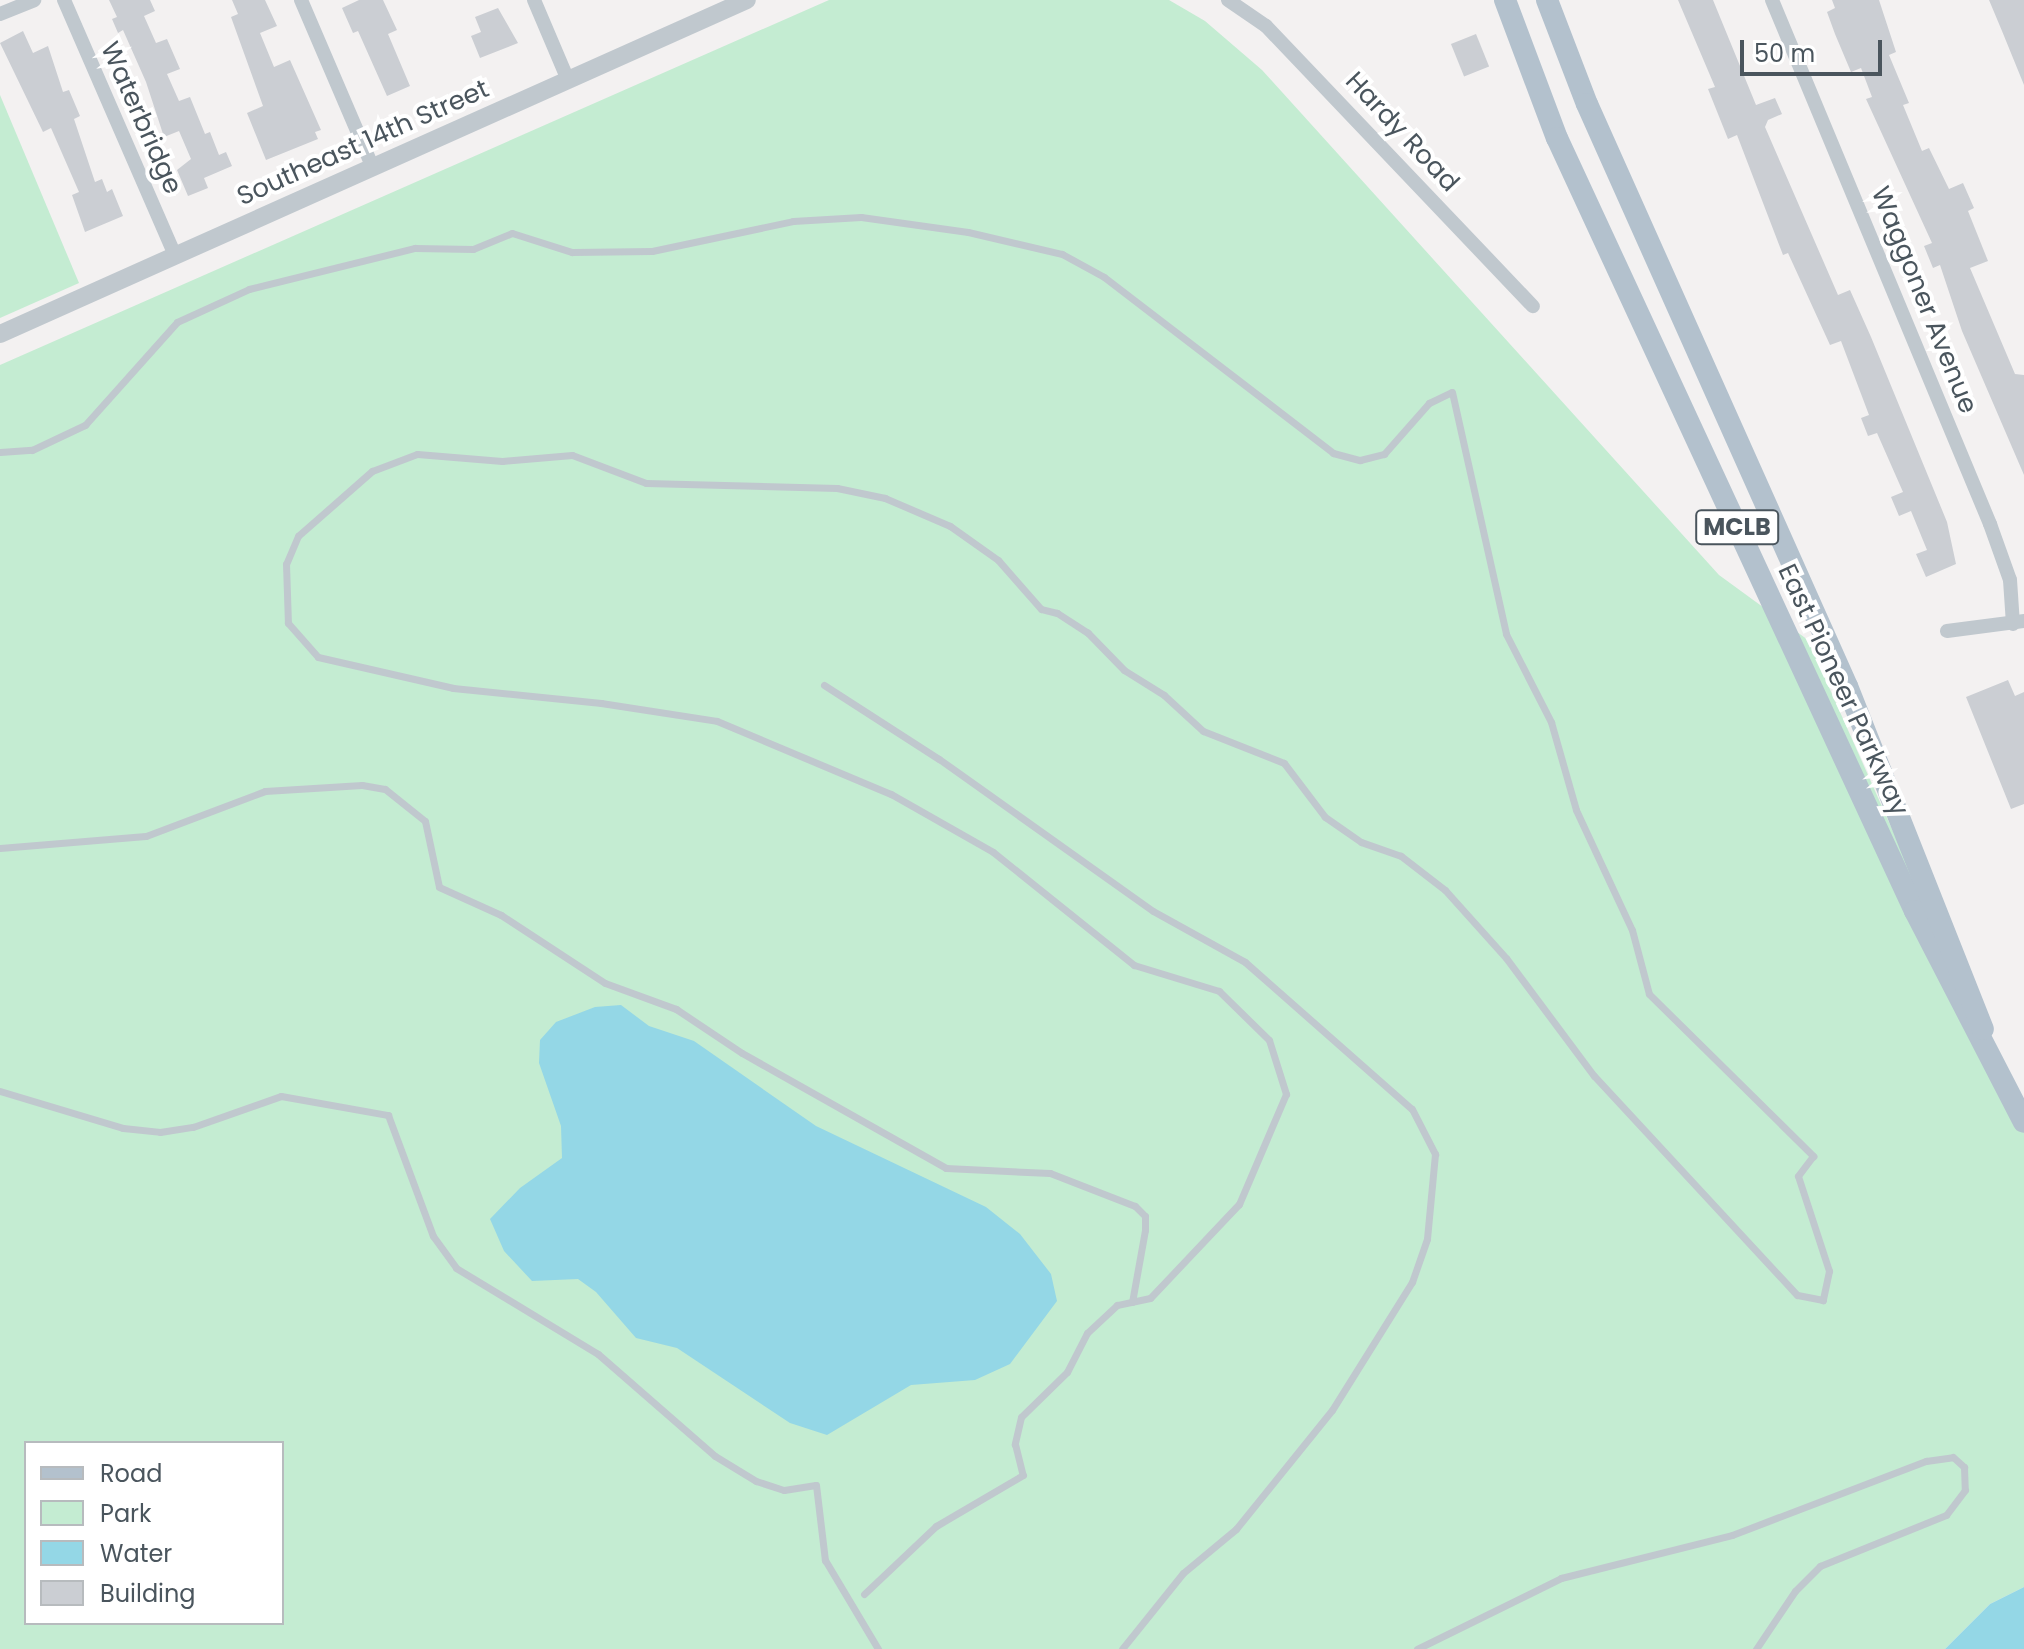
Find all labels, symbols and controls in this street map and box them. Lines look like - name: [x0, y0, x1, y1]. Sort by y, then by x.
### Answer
- scale bar: [1744, 24, 1886, 74]
- street label: Waterbridge: [94, 37, 188, 199]
- text: 50 m: [1754, 37, 1815, 70]
- street label: Hardy Road: [1339, 66, 1465, 198]
- street label: Southeast 14th Street: [232, 73, 494, 213]
- street label: Waggoner Avenue: [1864, 182, 1984, 418]
- road number: MCLB: [1695, 507, 1779, 547]
- street label: East Pioneer Parkway: [1771, 559, 1915, 821]
- legend: [24, 1441, 284, 1625]
- text: Road: [100, 1457, 162, 1490]
- text: Park: [100, 1497, 151, 1530]
- text: Water: [100, 1537, 172, 1570]
- text: Building: [100, 1577, 196, 1610]

